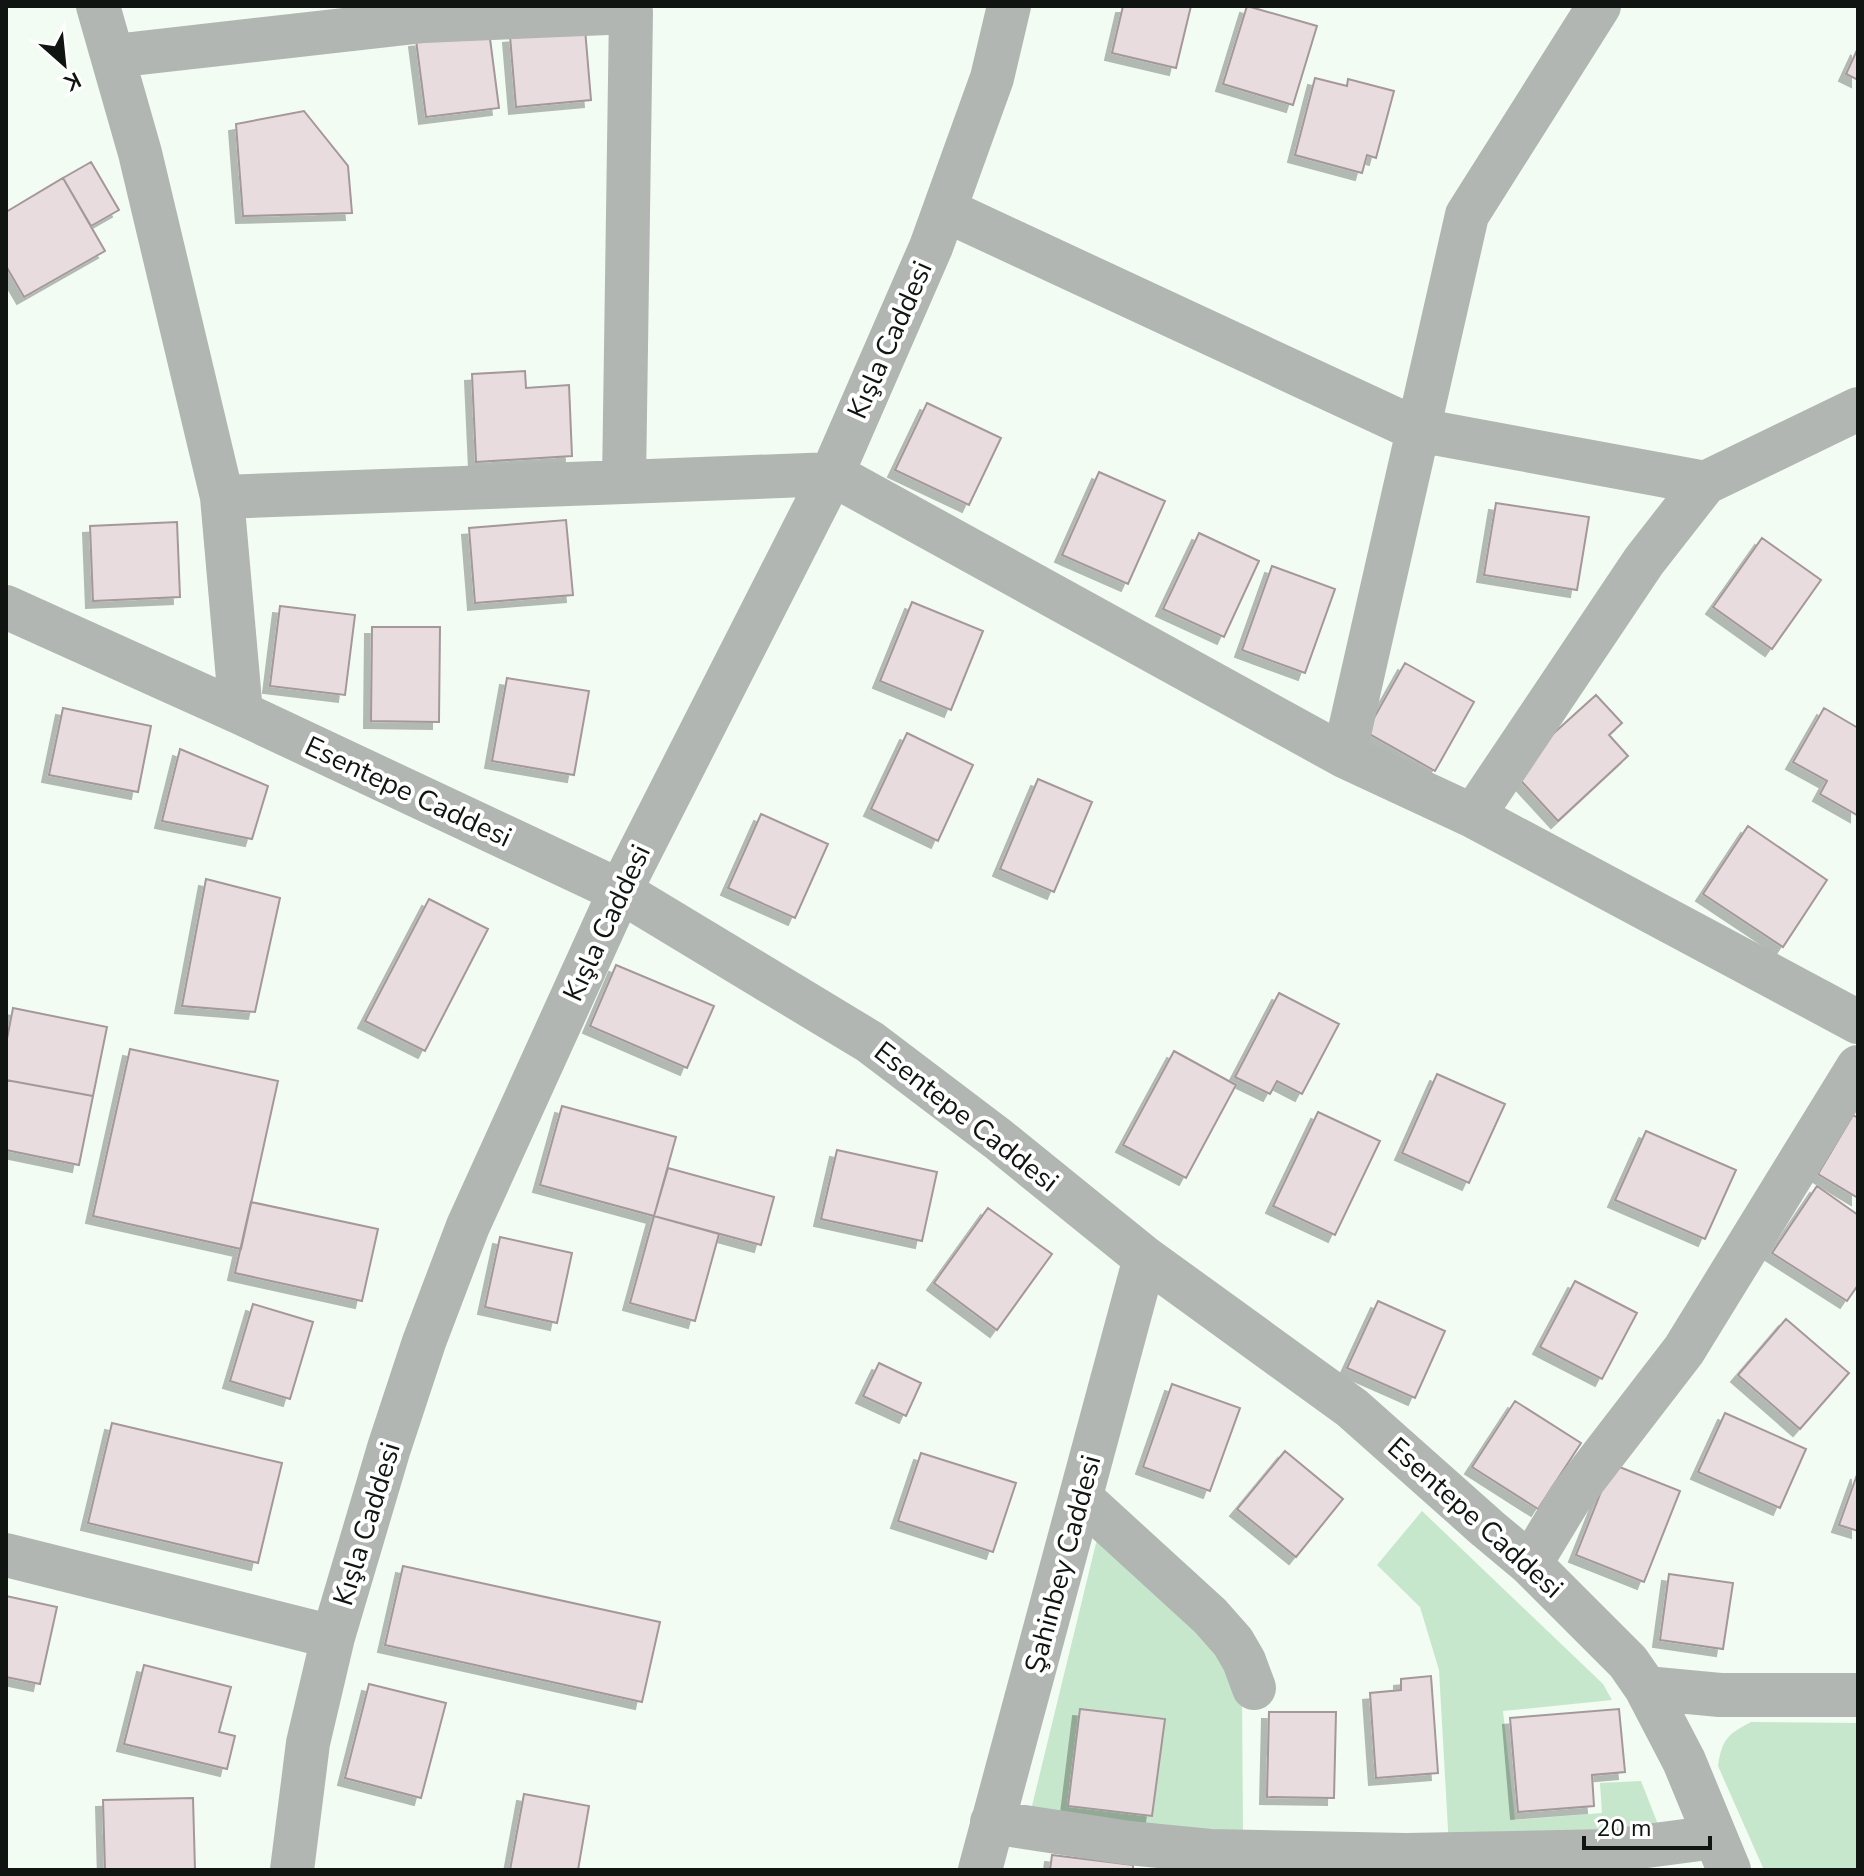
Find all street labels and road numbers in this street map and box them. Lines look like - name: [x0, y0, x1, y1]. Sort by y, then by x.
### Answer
- street label: Kışla Caddesi: [838, 255, 942, 425]
- street label: Esentepe Caddesi: [298, 727, 518, 857]
- street label: Kışla Caddesi: [554, 839, 660, 1007]
- street label: Esentepe Caddesi: [866, 1033, 1066, 1201]
- street label: Esentepe Caddesi: [1379, 1429, 1571, 1607]
- street label: Kışla Caddesi: [324, 1438, 410, 1610]
- street label: Şahinbey Caddesi: [1016, 1451, 1110, 1677]

